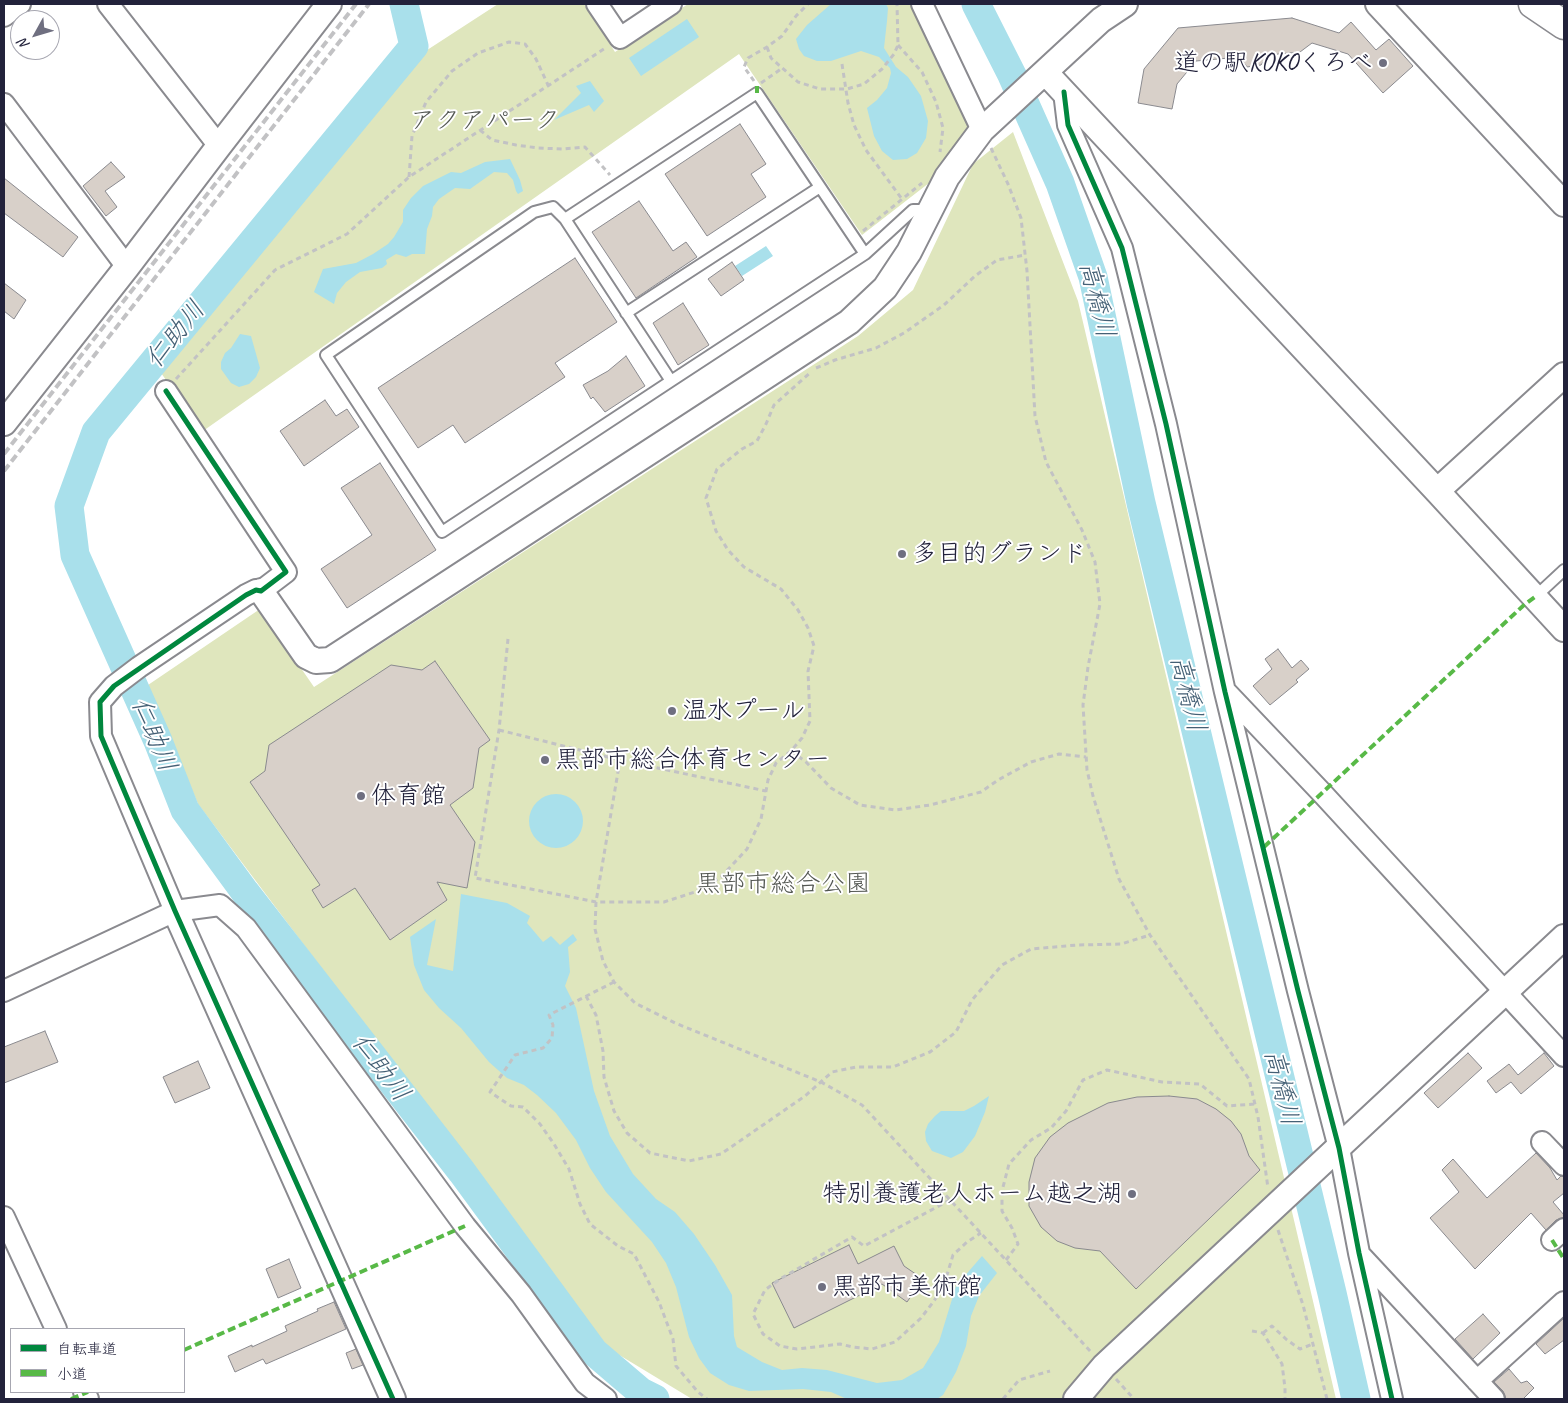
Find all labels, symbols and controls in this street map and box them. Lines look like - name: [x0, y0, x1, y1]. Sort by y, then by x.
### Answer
- north arrow: [10, 10, 60, 60]
- text: N: [14, 35, 33, 53]
- place label: 道の駅KOKOくろべ: [1174, 48, 1373, 78]
- marker: 道の駅KOKOくろべ: [1377, 57, 1389, 69]
- park label: アクアパーク: [410, 106, 560, 136]
- water label: 高橋川: [1071, 258, 1121, 342]
- water label: 仁助川: [139, 295, 213, 375]
- place label: 多目的グランド: [912, 539, 1087, 569]
- marker: 多目的グランド: [896, 548, 908, 560]
- water label: 高橋川: [1162, 652, 1212, 736]
- water label: 仁助川: [123, 693, 183, 777]
- place label: 温水プール: [682, 696, 805, 726]
- marker: 温水プール: [666, 705, 678, 717]
- place label: 黒部市総合体育センター: [555, 745, 830, 775]
- marker: 黒部市総合体育センター: [539, 754, 551, 766]
- place label: 体育館: [371, 781, 446, 811]
- marker: 体育館: [355, 790, 367, 802]
- park label: 黒部市総合公園: [696, 869, 870, 899]
- water label: 仁助川: [344, 1027, 416, 1109]
- water label: 高橋川: [1256, 1046, 1306, 1130]
- place label: 特別養護老人ホーム越之湖: [822, 1179, 1122, 1209]
- marker: 特別養護老人ホーム越之湖: [1126, 1188, 1138, 1200]
- place label: 黒部市美術館: [832, 1272, 982, 1302]
- marker: 黒部市美術館: [816, 1281, 828, 1293]
- legend: [10, 1328, 185, 1393]
- text: 自転車道: [57, 1340, 117, 1359]
- text: 小道: [57, 1365, 87, 1384]

